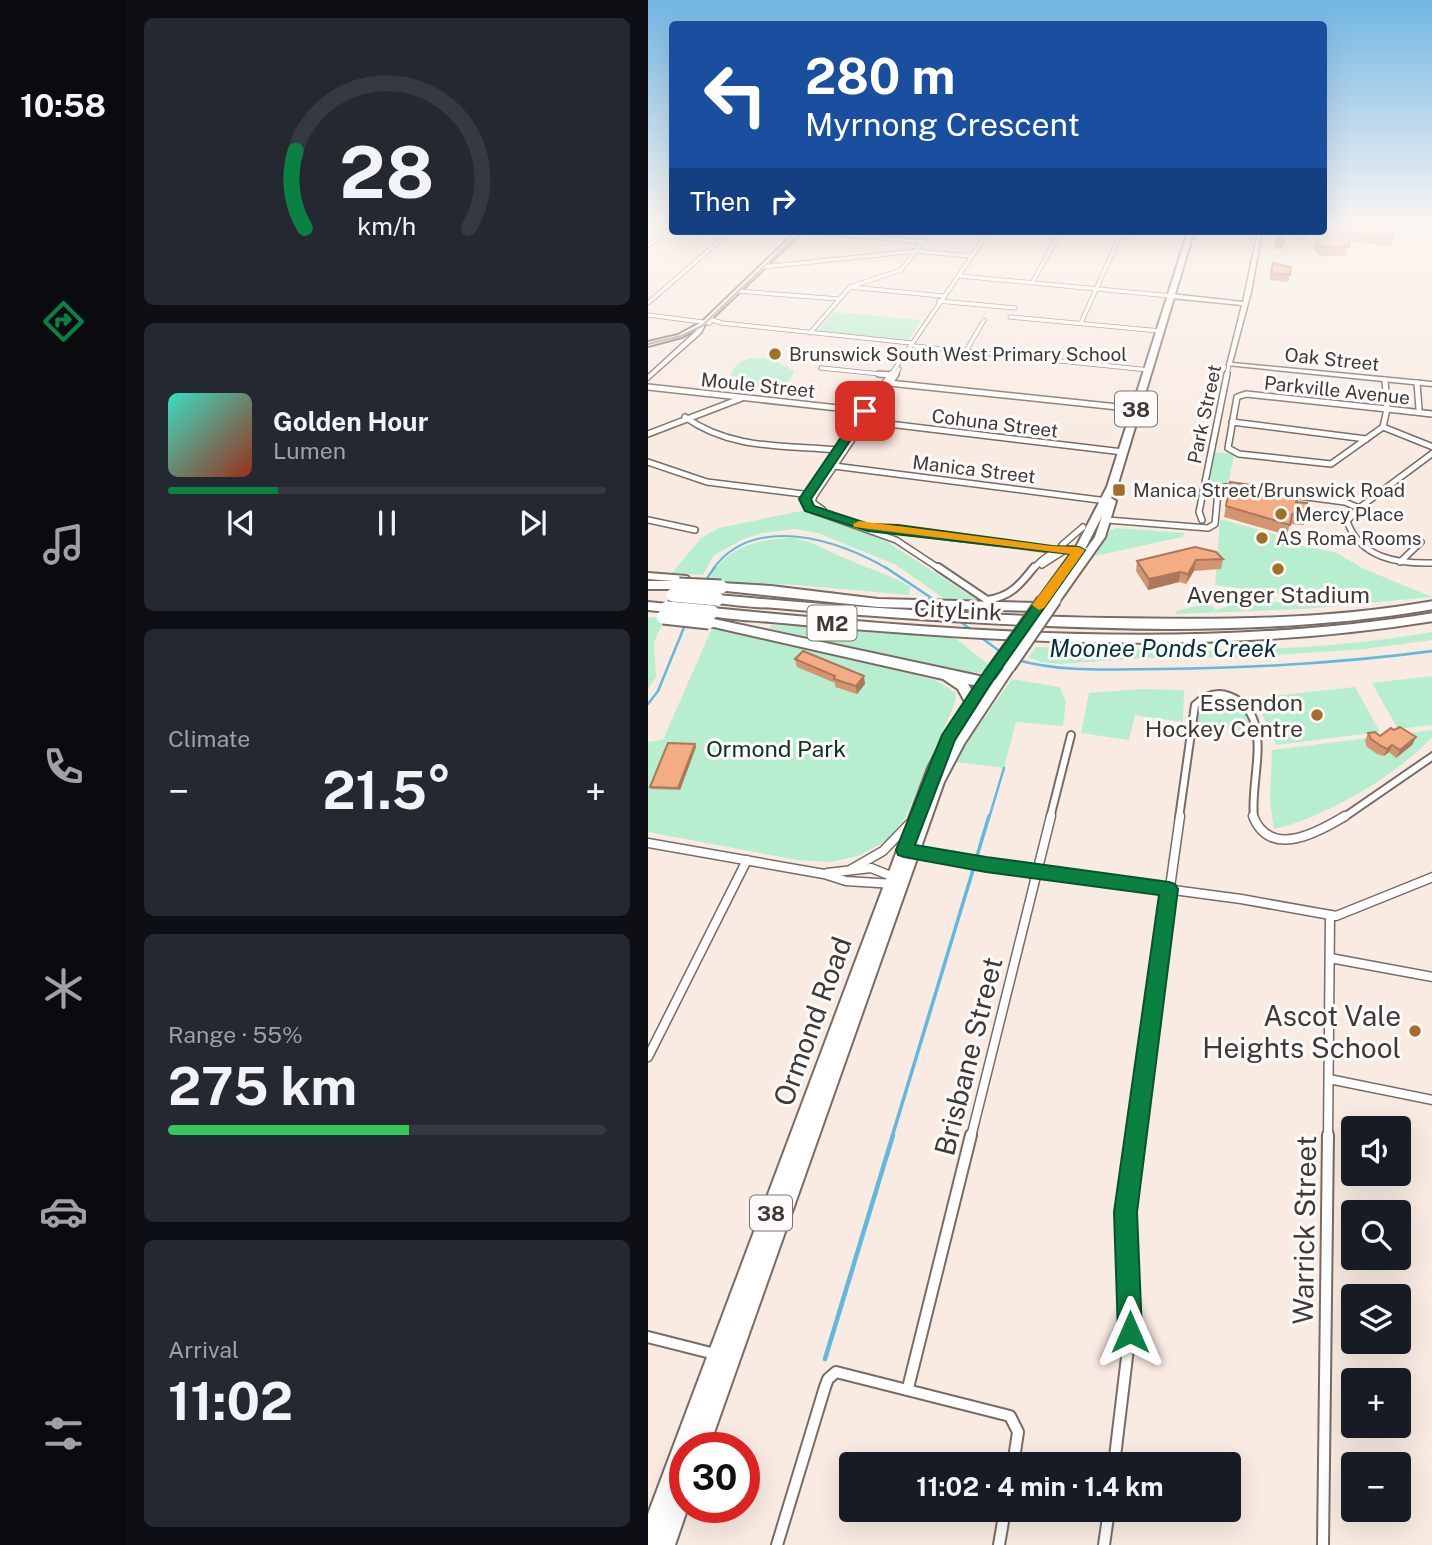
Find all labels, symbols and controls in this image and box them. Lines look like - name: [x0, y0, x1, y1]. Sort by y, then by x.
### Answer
- text: 280 m: [805, 47, 955, 105]
- icon: left: [690, 49, 781, 140]
- text: 10:58: [20, 87, 106, 124]
- text: Myrnong Crescent: [805, 106, 1080, 143]
- text: 28: [339, 129, 435, 214]
- icon: right: [764, 182, 802, 220]
- text: Then: [690, 186, 750, 217]
- text: km/h: [358, 211, 416, 241]
- icon: directions: [39, 297, 88, 346]
- place label: Brunswick South West Primary School: [789, 343, 1127, 365]
- street label: Oak Street: [1284, 343, 1380, 375]
- marker: Brunswick South West Primary School: [767, 346, 783, 362]
- street label: Park Street: [1183, 362, 1225, 466]
- street label: Moule Street: [700, 368, 816, 402]
- street label: Parkville Avenue: [1263, 371, 1411, 409]
- pin: [835, 381, 895, 441]
- icon: arrive: [846, 392, 884, 430]
- road number: 38: [1115, 392, 1157, 426]
- street label: Cohuna Street: [930, 404, 1060, 442]
- text: Golden Hour: [273, 406, 428, 437]
- text: Lumen: [273, 437, 346, 464]
- street label: Manica Street: [911, 451, 1037, 487]
- place label: Manica Street/Brunswick Road: [1133, 479, 1405, 501]
- marker: Manica Street/Brunswick Road: [1111, 482, 1127, 498]
- place label: Mercy Place: [1295, 503, 1404, 525]
- icon: previous: [222, 504, 260, 542]
- icon: pause: [368, 504, 406, 542]
- icon: next: [514, 504, 552, 542]
- marker: Mercy Place: [1273, 506, 1289, 522]
- icon: music: [39, 520, 88, 569]
- place label: AS Roma Rooms: [1276, 527, 1421, 549]
- marker: AS Roma Rooms: [1254, 530, 1270, 546]
- marker: Avenger Stadium: [1270, 561, 1286, 577]
- place label: Avenger Stadium: [1186, 581, 1370, 608]
- street label: CityLink: [913, 594, 1003, 626]
- road number: M2: [808, 606, 856, 640]
- water label: Moonee Ponds Creek: [1049, 634, 1277, 662]
- place label: Essendon Hockey Centre: [1145, 689, 1303, 742]
- marker: Essendon Hockey Centre: [1309, 707, 1325, 723]
- text: Climate: [168, 725, 250, 752]
- park label: Ormond Park: [706, 735, 846, 762]
- icon: phone: [39, 742, 88, 791]
- text: 21.5°: [322, 760, 452, 821]
- text: −: [168, 769, 189, 814]
- text: +: [585, 769, 606, 814]
- street label: Ormond Road: [766, 932, 858, 1110]
- street label: Brisbane Street: [927, 953, 1009, 1159]
- icon: climate: [39, 964, 88, 1013]
- place label: Ascot Vale Heights School: [1202, 999, 1401, 1064]
- text: Range · 55%: [168, 1021, 303, 1048]
- marker: Ascot Vale Heights School: [1407, 1023, 1423, 1039]
- text: 275 km: [168, 1056, 357, 1117]
- map controls: [1341, 1116, 1411, 1522]
- button: sound: [1341, 1116, 1411, 1186]
- street label: Warrick Street: [1286, 1135, 1322, 1325]
- icon: car: [39, 1187, 88, 1236]
- road number: 38: [750, 1196, 792, 1230]
- button: search: [1341, 1200, 1411, 1270]
- button: layers: [1341, 1284, 1411, 1354]
- position arrow: [1093, 1295, 1167, 1369]
- text: Arrival: [168, 1336, 239, 1363]
- button: +: [1341, 1368, 1411, 1438]
- text: 11:02: [168, 1371, 293, 1432]
- icon: filters: [39, 1409, 88, 1458]
- speed limit sign: 30: [669, 1432, 760, 1523]
- button: −: [1341, 1452, 1411, 1522]
- text: 11:02 · 4 min · 1.4 km: [916, 1471, 1164, 1502]

